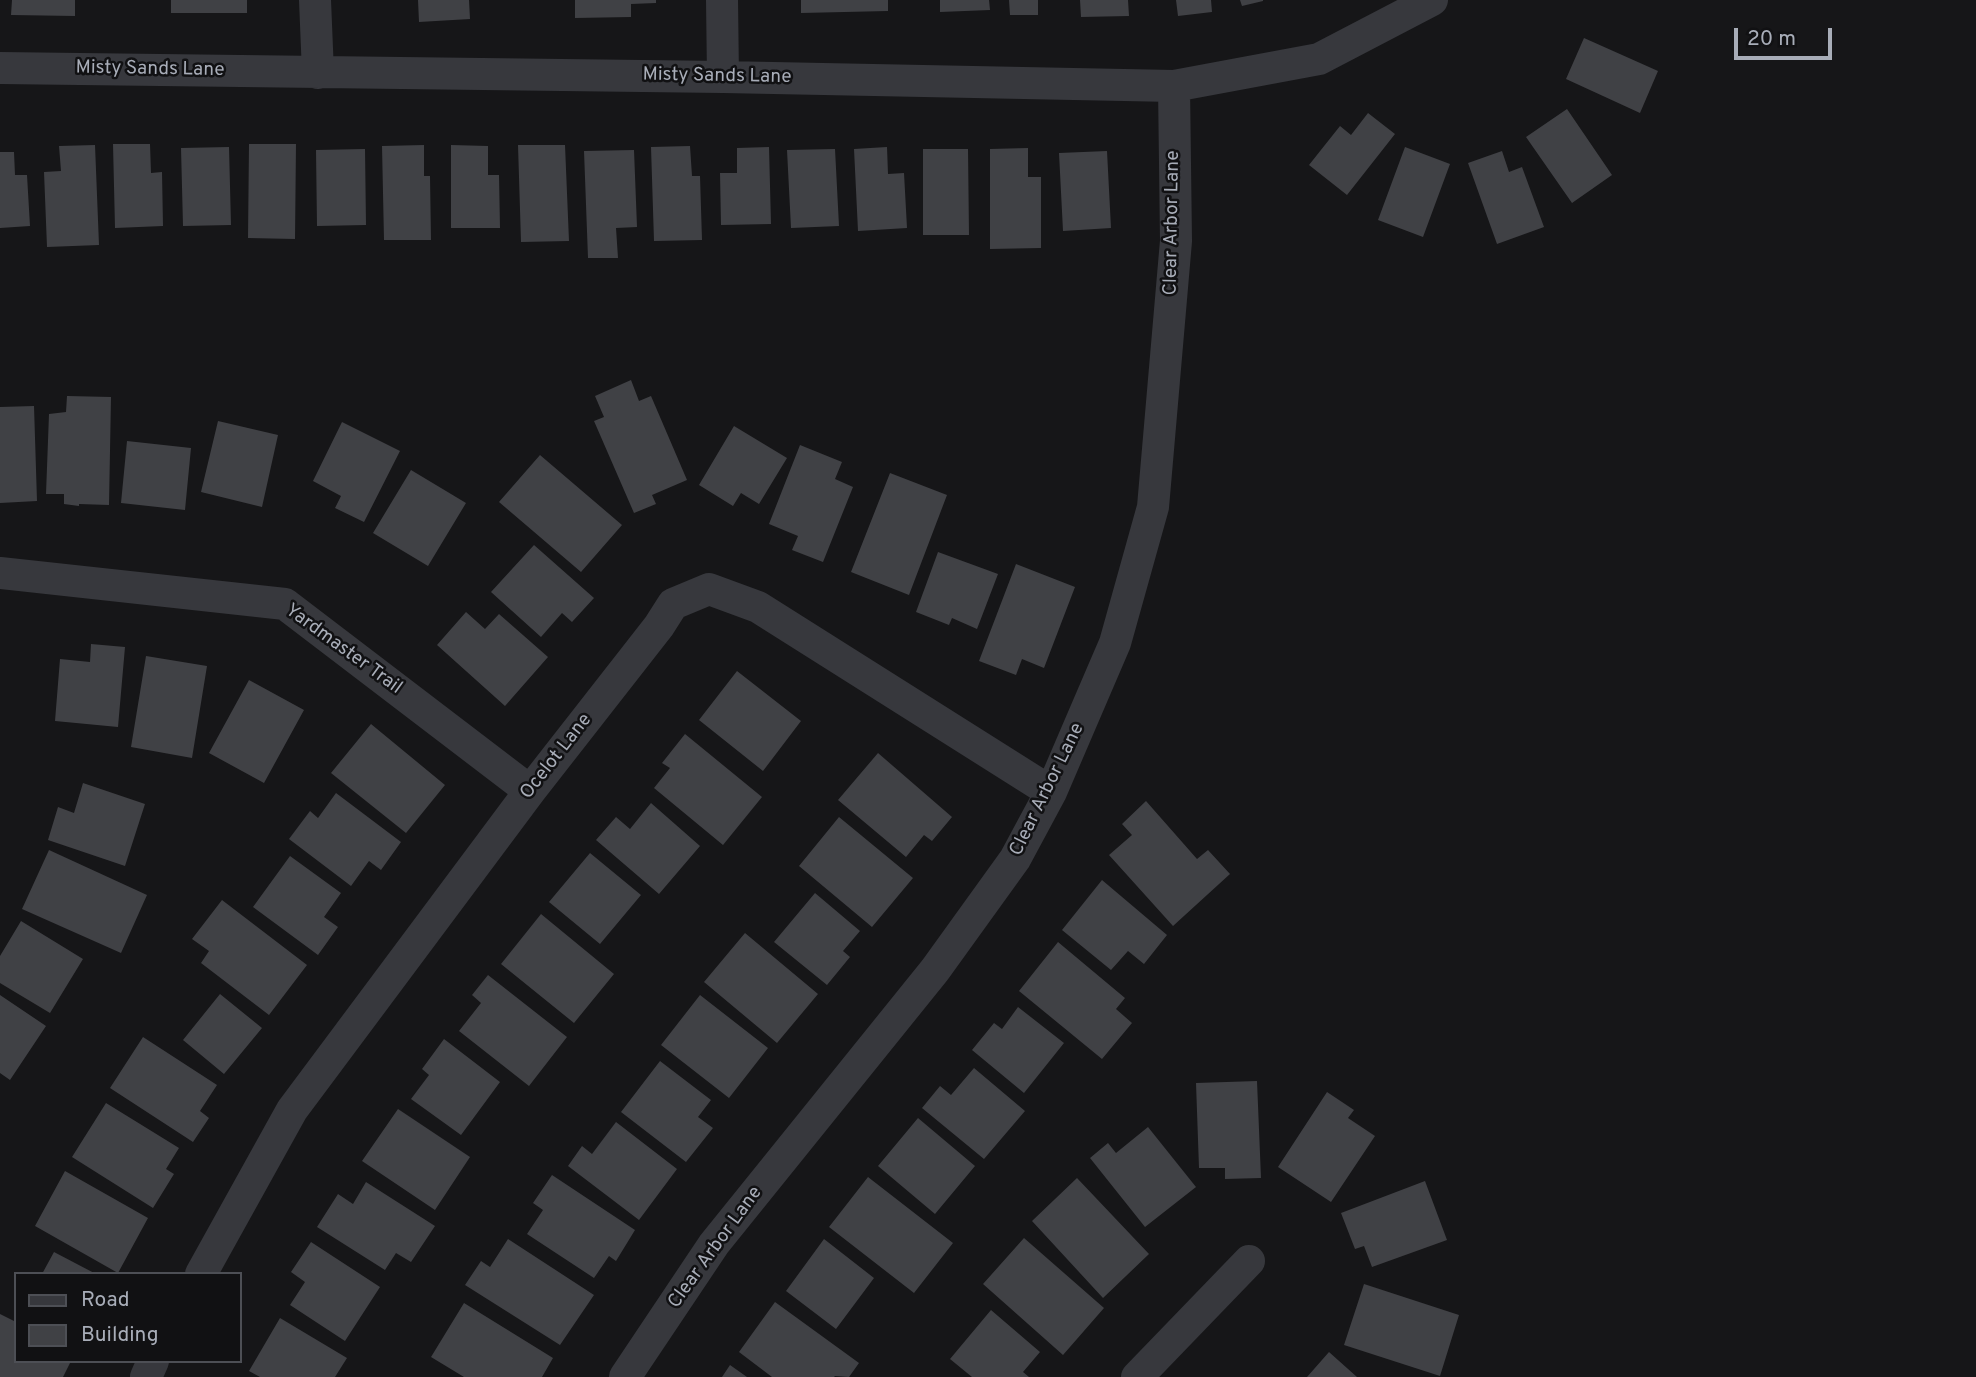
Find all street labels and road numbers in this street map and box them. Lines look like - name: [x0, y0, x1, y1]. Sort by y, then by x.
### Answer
- street label: Misty Sands Lane: [75, 57, 225, 83]
- street label: Misty Sands Lane: [642, 64, 792, 90]
- street label: Clear Arbor Lane: [1160, 150, 1186, 296]
- street label: Yardmaster Trail: [280, 600, 406, 700]
- street label: Ocelot Lane: [516, 710, 598, 804]
- street label: Clear Arbor Lane: [1006, 720, 1090, 860]
- street label: Clear Arbor Lane: [664, 1183, 768, 1313]

